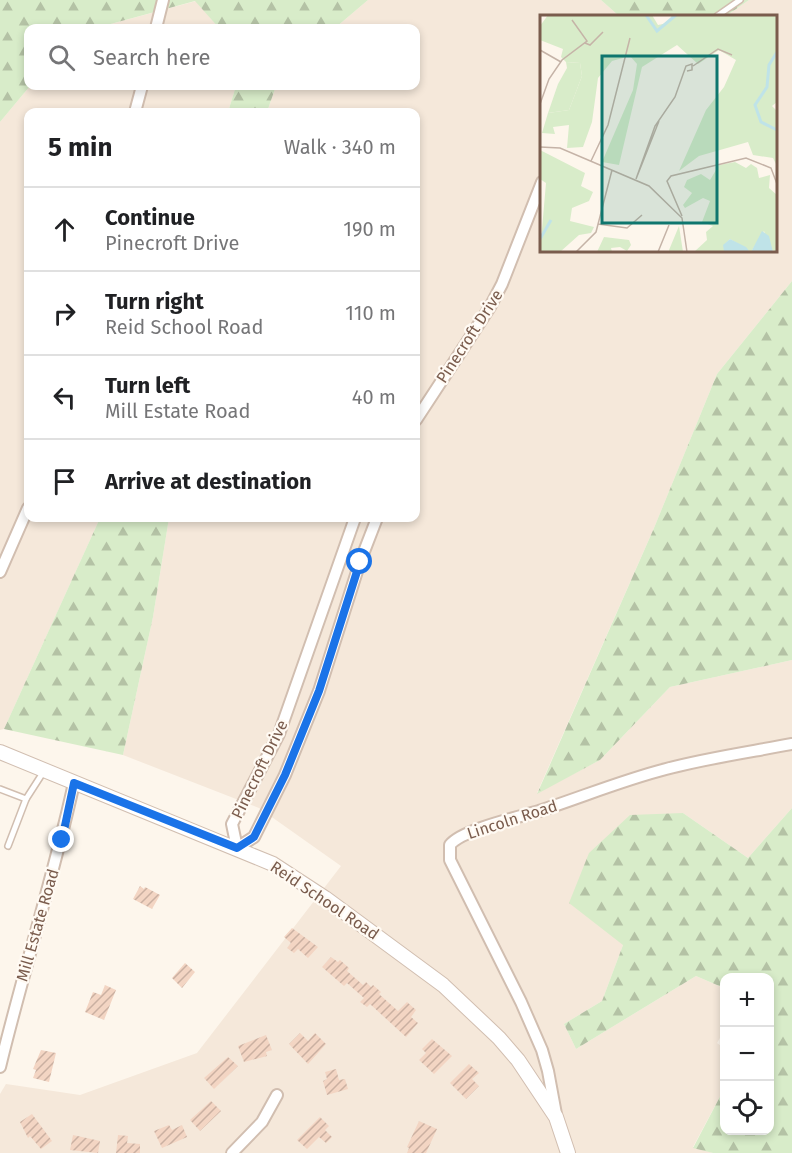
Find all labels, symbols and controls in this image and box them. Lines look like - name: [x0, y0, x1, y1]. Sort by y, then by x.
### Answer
- inset map: [540, 15, 777, 252]
- search box: [24, 24, 420, 90]
- icon: search: [45, 41, 78, 74]
- text: Search here: [93, 44, 211, 71]
- text: 5 min: [48, 132, 112, 163]
- text: Walk · 340 m: [284, 135, 396, 159]
- text: Continue: [105, 204, 195, 231]
- icon: ahead: [48, 213, 81, 246]
- text: 190 m: [343, 217, 396, 241]
- text: Pinecroft Drive: [105, 231, 239, 255]
- street label: Pinecroft Drive: [432, 286, 507, 387]
- text: Turn right: [105, 288, 204, 315]
- icon: right: [48, 297, 81, 330]
- text: 110 m: [345, 301, 396, 325]
- text: Reid School Road: [105, 315, 263, 339]
- text: Turn left: [105, 372, 190, 399]
- icon: left: [48, 381, 81, 414]
- text: 40 m: [352, 385, 396, 409]
- text: Mill Estate Road: [105, 399, 250, 423]
- icon: arrive: [48, 465, 81, 498]
- text: Arrive at destination: [105, 468, 312, 495]
- route start: [346, 548, 372, 574]
- street label: Pinecroft Drive: [227, 717, 292, 822]
- street label: Lincoln Road: [465, 796, 560, 843]
- route end: [48, 826, 74, 852]
- street label: Reid School Road: [267, 857, 383, 944]
- street label: Mill Estate Road: [12, 867, 63, 984]
- map controls: [720, 973, 774, 1135]
- button: +: [720, 973, 774, 1027]
- button: −: [720, 1027, 774, 1081]
- button: locate: [720, 1081, 774, 1135]

